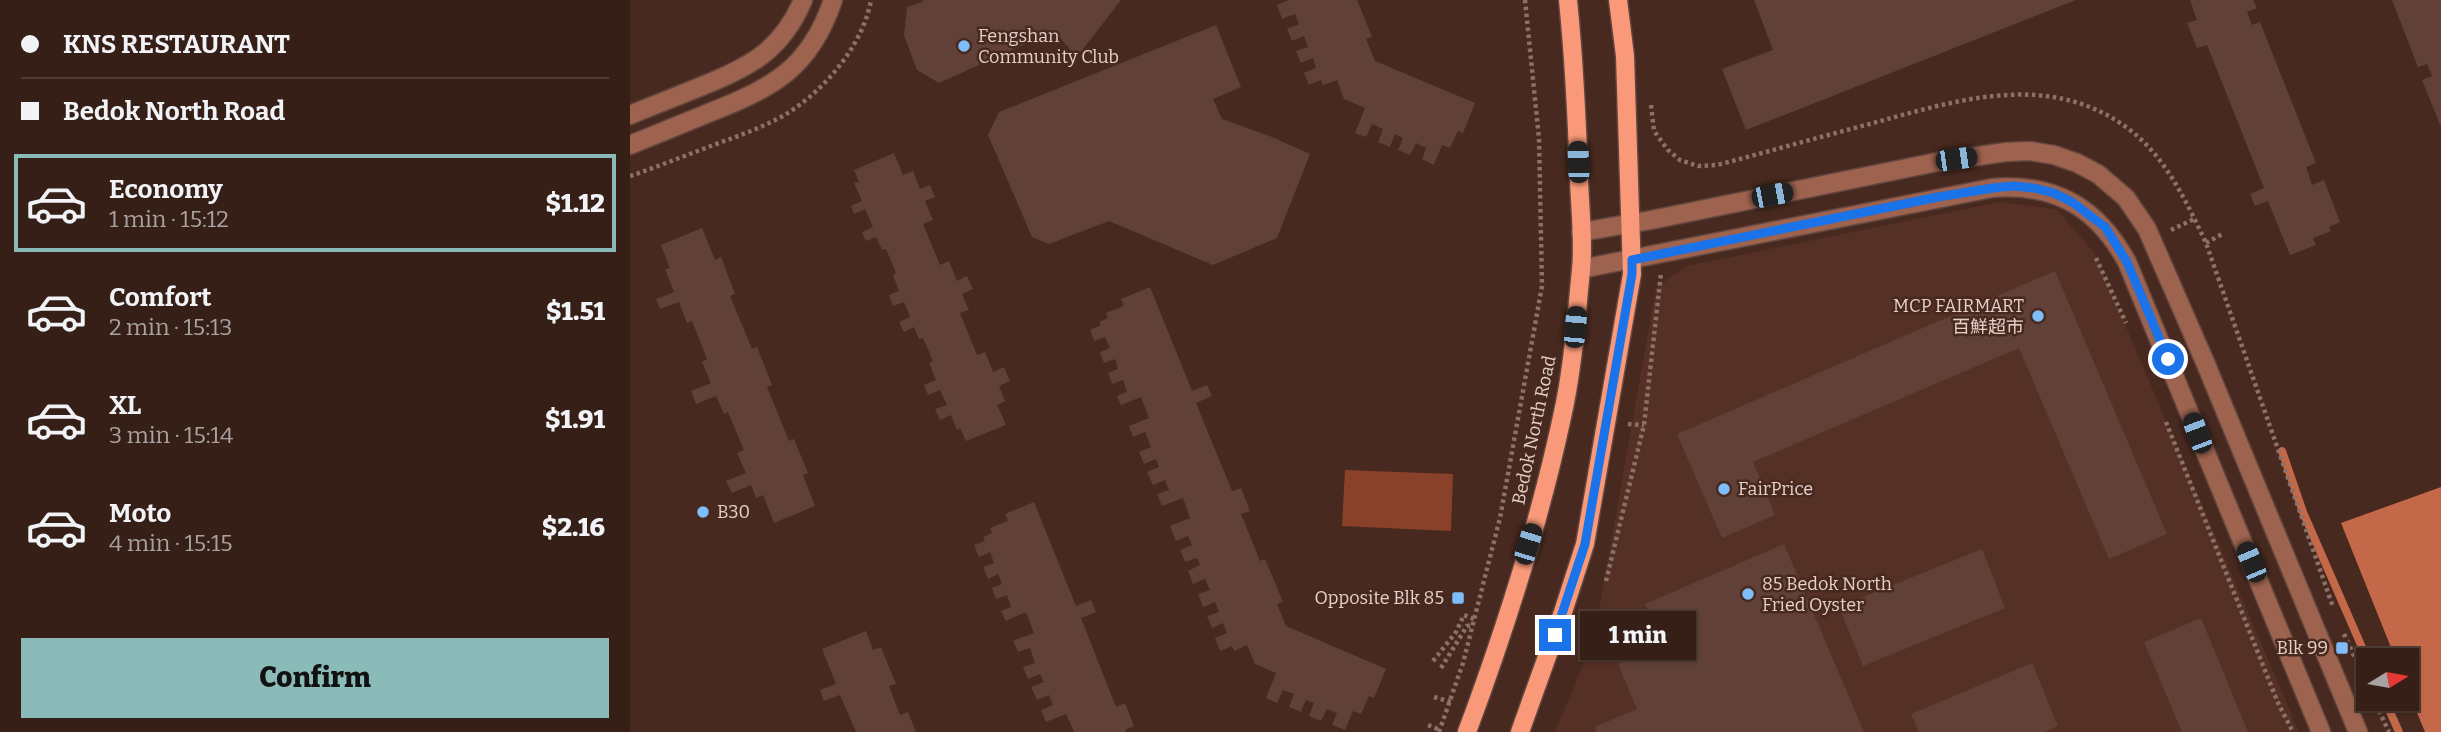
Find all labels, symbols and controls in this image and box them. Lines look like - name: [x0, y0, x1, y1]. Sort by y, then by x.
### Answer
- place label: Fengshan Community Club: [978, 25, 1119, 68]
- text: KNS RESTAURANT: [63, 29, 290, 60]
- marker: Fengshan Community Club: [956, 38, 972, 54]
- text: Bedok North Road: [63, 96, 285, 127]
- car: [1567, 141, 1590, 183]
- car: [1934, 146, 1979, 172]
- icon: car: [25, 172, 88, 235]
- text: Economy: [109, 174, 223, 205]
- car: [1750, 181, 1795, 209]
- text: $1.12: [545, 188, 605, 219]
- text: 1 min · 15:12: [109, 205, 229, 233]
- icon: car: [25, 280, 88, 343]
- text: Comfort: [109, 282, 212, 313]
- place label: MCP FAIRMART 百鮮超市: [1893, 295, 2024, 338]
- text: $1.51: [546, 296, 605, 327]
- car: [1563, 305, 1588, 349]
- marker: MCP FAIRMART 百鮮超市: [2030, 308, 2046, 324]
- text: 2 min · 15:13: [109, 313, 232, 341]
- route start: [2152, 343, 2184, 375]
- street label: Bedok North Road: [1507, 353, 1561, 507]
- icon: car: [25, 388, 88, 451]
- text: XL: [109, 390, 141, 421]
- text: $1.91: [545, 404, 605, 435]
- car: [2180, 410, 2215, 456]
- text: 3 min · 15:14: [109, 421, 233, 449]
- place label: FairPrice: [1738, 478, 1813, 500]
- marker: FairPrice: [1716, 481, 1732, 497]
- icon: car: [25, 496, 88, 559]
- text: Moto: [109, 498, 171, 529]
- place label: B30: [717, 501, 750, 523]
- marker: B30: [695, 504, 711, 520]
- text: $2.16: [542, 512, 605, 543]
- car: [1512, 521, 1545, 567]
- text: 4 min · 15:15: [109, 529, 233, 557]
- car: [2234, 539, 2269, 585]
- place label: 85 Bedok North Fried Oyster: [1762, 573, 1892, 616]
- marker: 85 Bedok North Fried Oyster: [1740, 586, 1756, 602]
- place label: Opposite Blk 85: [1315, 587, 1444, 609]
- marker: Opposite Blk 85: [1450, 590, 1466, 606]
- callout: 1 min: [1580, 610, 1695, 660]
- route end: [1539, 619, 1571, 651]
- text: 1 min: [1609, 621, 1667, 649]
- place label: Blk 99: [2277, 637, 2328, 659]
- button: Confirm: [21, 638, 609, 718]
- marker: Blk 99: [2334, 640, 2350, 656]
- north arrow: [2356, 648, 2418, 710]
- map controls: [2356, 648, 2419, 711]

